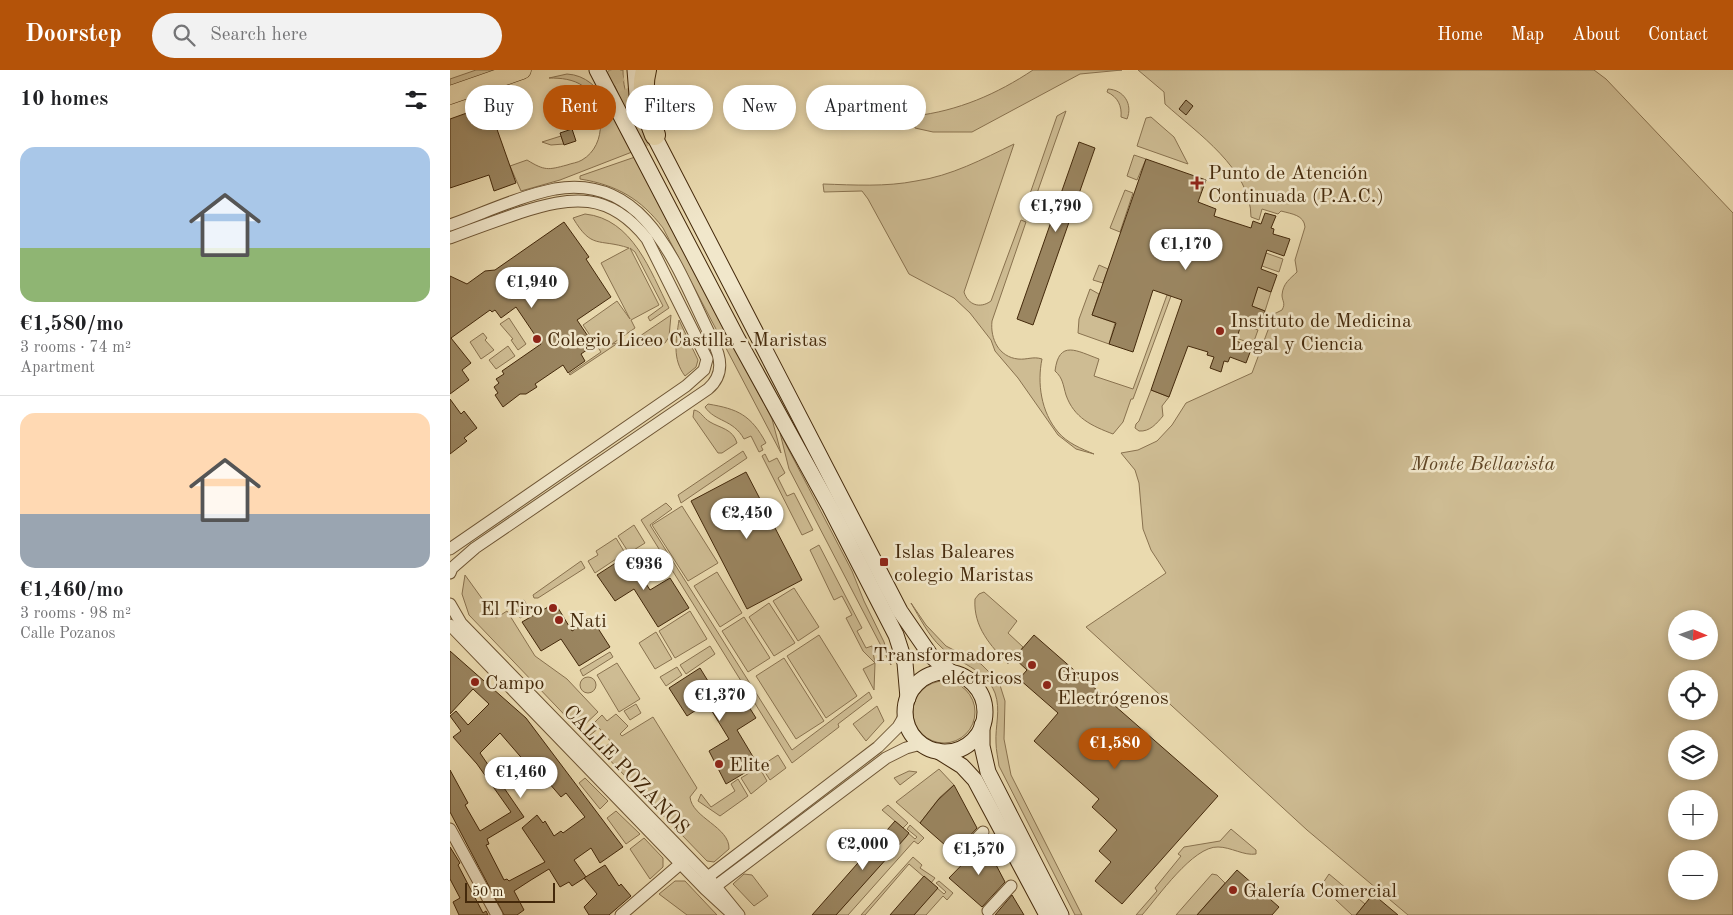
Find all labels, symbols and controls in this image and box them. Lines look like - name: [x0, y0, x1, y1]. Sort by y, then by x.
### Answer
- search box: [152, 13, 502, 58]
- icon: search: [170, 21, 198, 49]
- text: Doorstep: [25, 23, 122, 47]
- text: Search here: [210, 26, 307, 45]
- text: Home: [1437, 26, 1483, 44]
- text: Map: [1511, 26, 1544, 44]
- text: About: [1572, 26, 1620, 44]
- text: Contact: [1648, 26, 1708, 44]
- chip: Buy: [465, 85, 533, 130]
- chip: Rent: [543, 85, 616, 130]
- chip: Filters: [626, 85, 713, 130]
- chip: New: [723, 85, 796, 130]
- chip: Apartment: [806, 85, 926, 130]
- icon: filters: [402, 86, 430, 114]
- text: 10 homes: [20, 89, 108, 110]
- place label: Punto de Atención Continuada (P.A.C.): [1208, 164, 1384, 207]
- marker: Punto de Atención Continuada (P.A.C.): [1190, 176, 1204, 190]
- icon: home: [180, 180, 270, 270]
- pin: €1,790: [1015, 190, 1097, 233]
- text: €1,790: [1031, 199, 1081, 215]
- pin: €1,170: [1145, 228, 1227, 271]
- text: €1,170: [1161, 237, 1211, 253]
- pin: €1,940: [491, 266, 573, 309]
- text: €1,940: [507, 275, 557, 291]
- place label: Instituto de Medicina Legal y Ciencia: [1230, 312, 1412, 355]
- text: €1,580/mo: [20, 314, 124, 335]
- marker: Instituto de Medicina Legal y Ciencia: [1214, 325, 1226, 337]
- place label: Colegio Liceo Castilla - Maristas: [547, 331, 827, 351]
- marker: Colegio Liceo Castilla - Maristas: [531, 333, 543, 345]
- text: 3 rooms · 74 m²: [20, 340, 131, 356]
- text: Apartment: [20, 360, 95, 376]
- icon: home: [180, 445, 270, 535]
- park label: Monte Bellavista: [1410, 455, 1555, 475]
- pin: €2,450: [706, 498, 788, 540]
- text: €2,450: [722, 506, 772, 522]
- place label: Islas Baleares colegio Maristas: [894, 543, 1033, 586]
- pin: €936: [614, 548, 674, 591]
- marker: Islas Baleares colegio Maristas: [878, 556, 890, 568]
- text: €936: [625, 557, 663, 573]
- text: €1,460/mo: [20, 580, 124, 601]
- place label: El Tiro: [480, 600, 543, 620]
- marker: El Tiro: [547, 602, 559, 614]
- text: 3 rooms · 98 m²: [20, 606, 131, 622]
- north arrow: [1668, 610, 1718, 660]
- map controls: [1668, 610, 1718, 900]
- place label: Nati: [569, 612, 607, 632]
- marker: Nati: [553, 614, 565, 626]
- text: Calle Pozanos: [20, 626, 116, 642]
- place label: Transformadores eléctricos: [873, 646, 1022, 689]
- marker: Transformadores eléctricos: [1026, 659, 1038, 671]
- place label: Grupos Electrógenos: [1057, 666, 1169, 709]
- button: locate: [1668, 670, 1718, 720]
- place label: Campo: [485, 674, 544, 694]
- marker: Campo: [469, 676, 481, 688]
- marker: Grupos Electrógenos: [1041, 679, 1053, 691]
- pin: €1,370: [679, 680, 761, 722]
- text: €1,370: [695, 688, 745, 704]
- street label: CALLE POZANOS: [559, 702, 692, 839]
- pin: €1,580: [1074, 728, 1156, 770]
- button: layers: [1668, 730, 1718, 780]
- text: €1,580: [1090, 736, 1140, 752]
- pin: €1,460: [480, 756, 562, 799]
- place label: Elite: [729, 756, 770, 776]
- marker: Elite: [713, 758, 725, 770]
- text: €1,460: [496, 765, 546, 781]
- button: +: [1668, 790, 1718, 840]
- pin: €2,000: [822, 828, 904, 871]
- pin: €1,570: [938, 834, 1020, 876]
- text: €2,000: [838, 837, 888, 853]
- text: €1,570: [954, 842, 1004, 858]
- button: −: [1668, 850, 1718, 900]
- scale bar: [465, 880, 555, 903]
- place label: Galería Comercial: [1243, 882, 1397, 902]
- marker: Galería Comercial: [1227, 884, 1239, 896]
- text: 50 m: [472, 885, 503, 899]

